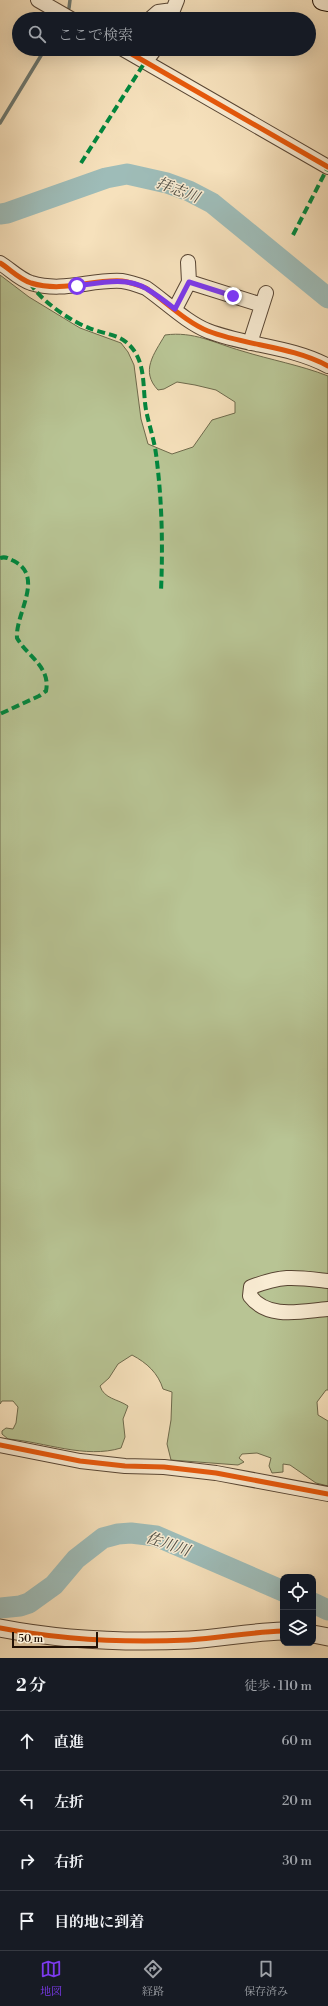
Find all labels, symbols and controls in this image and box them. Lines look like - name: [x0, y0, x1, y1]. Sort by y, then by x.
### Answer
- search box: [12, 12, 316, 56]
- icon: search: [26, 23, 48, 45]
- text: ここで検索: [58, 26, 133, 45]
- water label: 拝志川: [153, 174, 204, 208]
- route start: [68, 277, 86, 295]
- route end: [224, 287, 242, 305]
- water label: 佐川川: [143, 1528, 194, 1561]
- map controls: [280, 1574, 316, 1646]
- button: locate: [280, 1574, 316, 1610]
- button: layers: [280, 1610, 316, 1646]
- scale bar: [12, 1630, 98, 1649]
- text: 50 m: [18, 1632, 43, 1646]
- text: 2 分: [16, 1675, 46, 1697]
- text: 徒歩 · 110 m: [245, 1678, 312, 1694]
- icon: ahead: [16, 1730, 38, 1752]
- text: 直進: [54, 1733, 84, 1752]
- text: 60 m: [281, 1733, 312, 1749]
- icon: left: [16, 1790, 38, 1812]
- text: 左折: [54, 1793, 84, 1812]
- text: 20 m: [282, 1793, 312, 1809]
- icon: right: [16, 1850, 38, 1872]
- text: 右折: [54, 1853, 84, 1872]
- text: 30 m: [282, 1853, 312, 1869]
- icon: arrive: [16, 1910, 38, 1932]
- text: 目的地に到着: [54, 1913, 144, 1932]
- tab: 地図: [40, 1958, 62, 1999]
- tab: 経路: [142, 1958, 164, 1999]
- tab: 保存済み: [244, 1958, 288, 1999]

